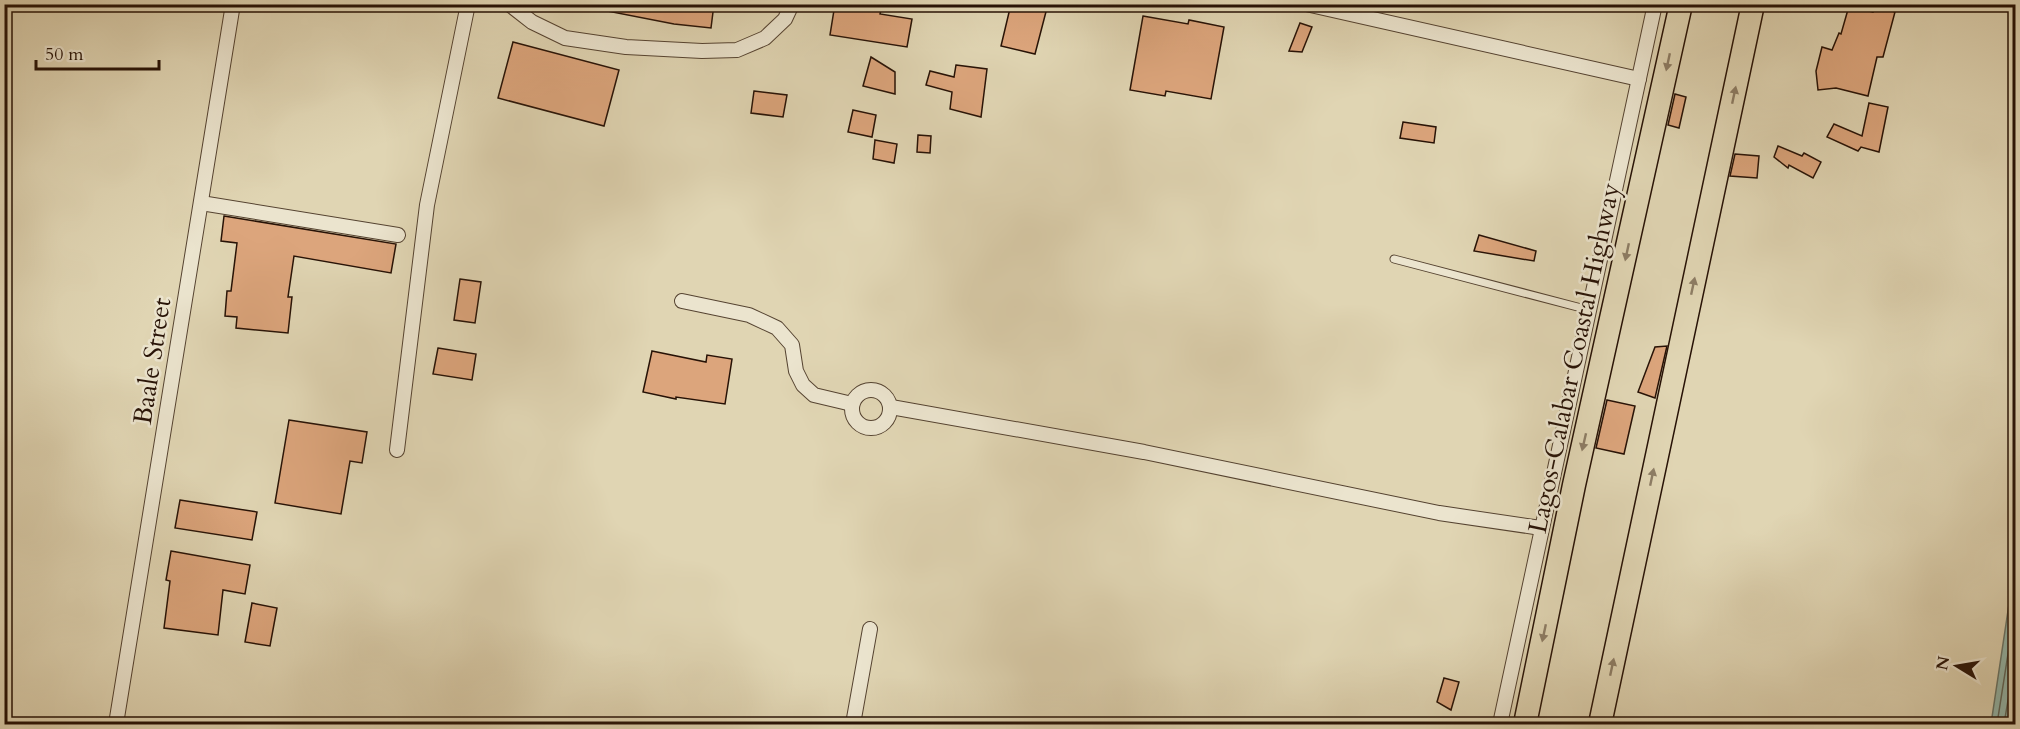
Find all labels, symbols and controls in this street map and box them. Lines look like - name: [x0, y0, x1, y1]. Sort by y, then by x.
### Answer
- scale bar: [36, 33, 159, 71]
- text: 50 m: [45, 42, 84, 67]
- one-way arrow: [1663, 52, 1673, 71]
- one-way arrow: [1729, 86, 1739, 104]
- street label: Lagos-Calabar Coastal Highway: [1520, 179, 1628, 536]
- one-way arrow: [1622, 243, 1631, 262]
- one-way arrow: [1689, 276, 1698, 295]
- street label: Baale Street: [125, 295, 179, 427]
- one-way arrow: [1578, 433, 1588, 452]
- one-way arrow: [1648, 467, 1657, 486]
- one-way arrow: [1539, 624, 1548, 643]
- north arrow: [1927, 636, 1987, 696]
- text: N: [1931, 654, 1955, 672]
- one-way arrow: [1608, 658, 1617, 677]

